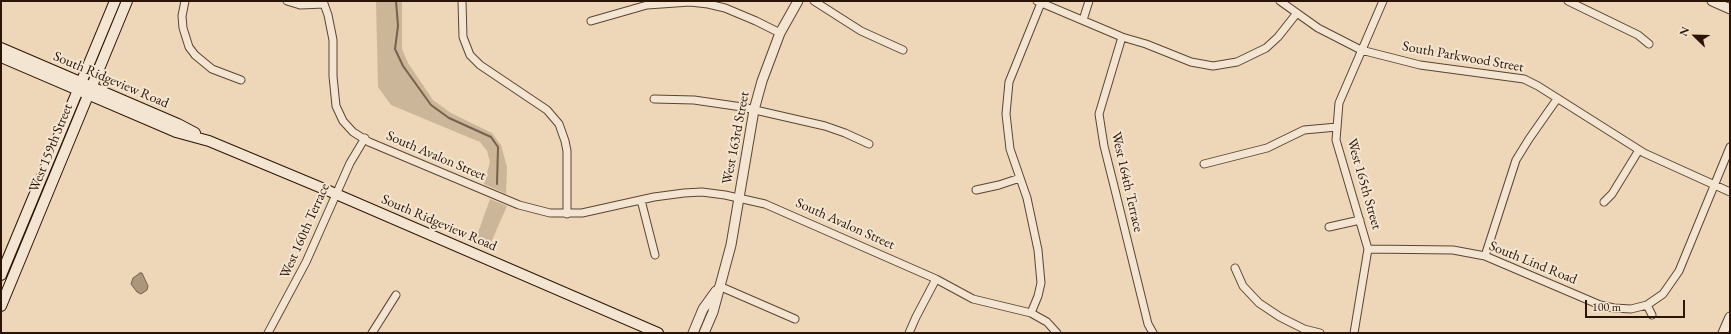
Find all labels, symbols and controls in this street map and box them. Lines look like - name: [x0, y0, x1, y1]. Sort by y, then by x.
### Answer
- north arrow: [1675, 16, 1715, 56]
- text: N: [1676, 24, 1692, 38]
- street label: South Parkwood Street: [1401, 38, 1525, 76]
- street label: South Ridgeview Road: [51, 48, 171, 112]
- street label: West 163rd Street: [719, 90, 753, 186]
- street label: West 159th Street: [26, 101, 76, 195]
- street label: South Avalon Street: [384, 127, 488, 185]
- street label: West 164th Terrace: [1107, 130, 1147, 234]
- street label: West 165th Street: [1343, 137, 1385, 231]
- street label: West 160th Terrace: [277, 181, 333, 281]
- street label: South Ridgeview Road: [379, 191, 499, 255]
- street label: South Avalon Street: [793, 195, 897, 253]
- street label: South Lind Road: [1487, 238, 1579, 288]
- scale bar: [1587, 292, 1687, 318]
- text: 100 m: [1592, 299, 1621, 315]

